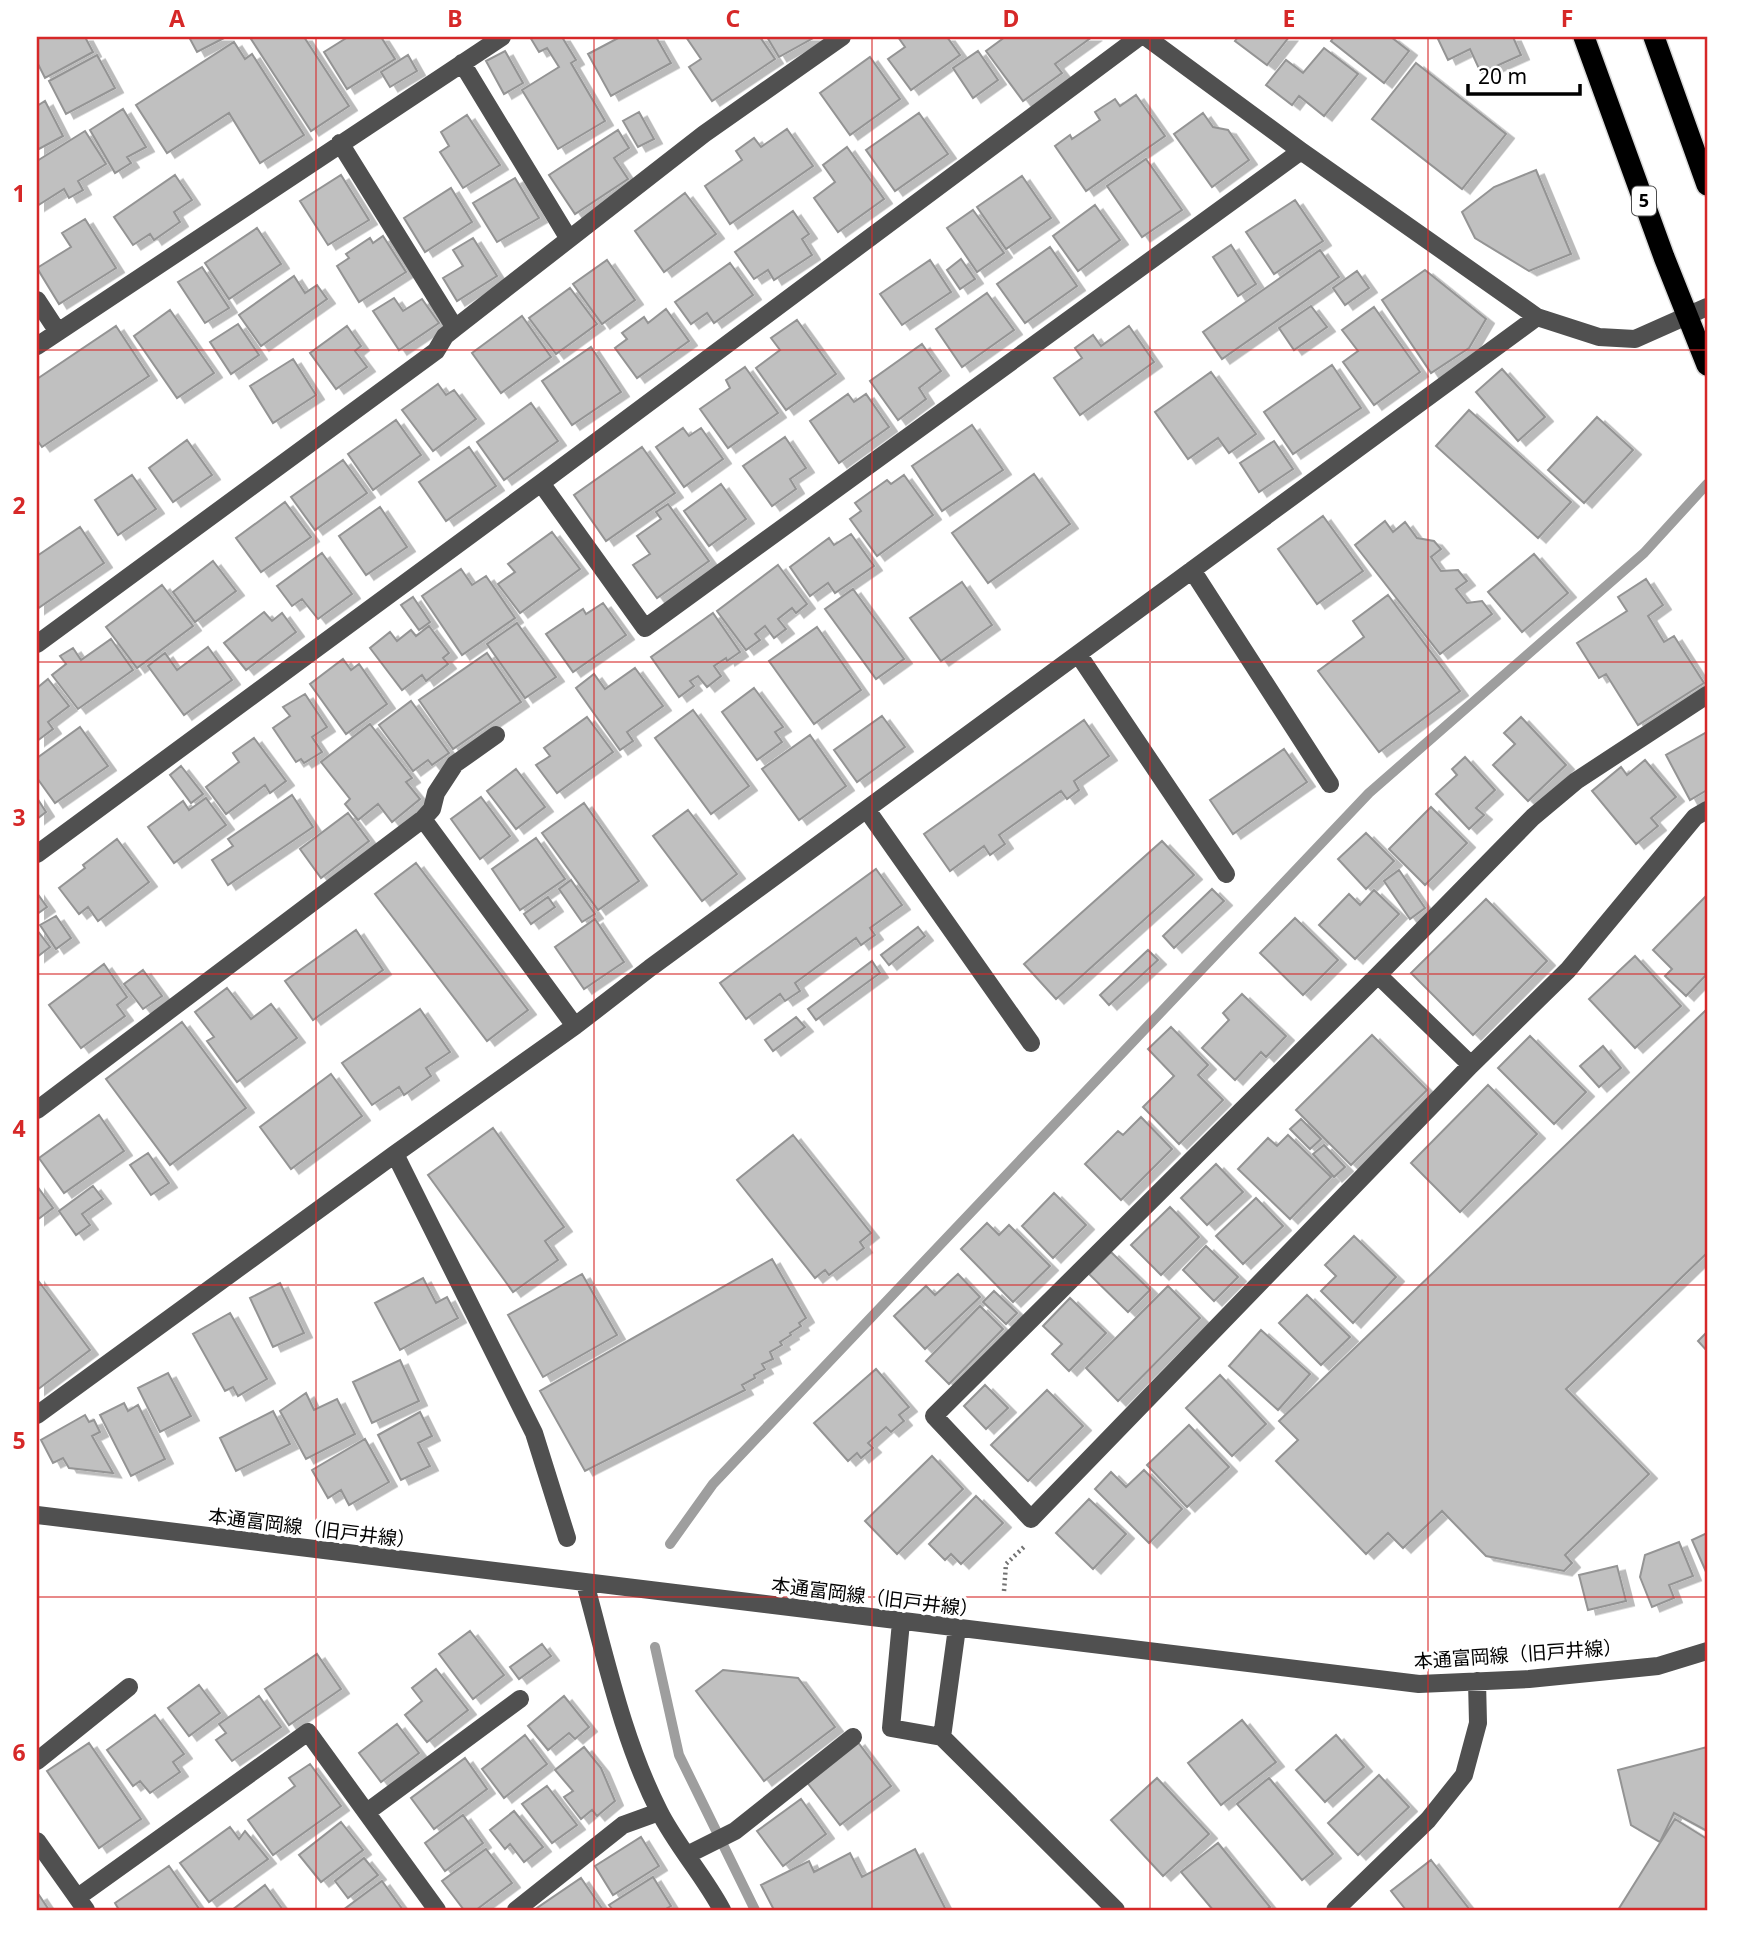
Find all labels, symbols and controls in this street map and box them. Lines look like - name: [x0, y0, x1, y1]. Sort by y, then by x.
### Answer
- text: A: [169, 2, 185, 34]
- text: B: [447, 2, 463, 34]
- text: C: [726, 2, 741, 34]
- text: D: [1003, 2, 1019, 34]
- text: E: [1283, 2, 1295, 34]
- text: F: [1561, 2, 1573, 34]
- scale bar: [1468, 52, 1580, 96]
- text: 20 m: [1478, 62, 1527, 90]
- text: 1: [12, 177, 26, 209]
- road number: 5: [1632, 186, 1656, 216]
- text: 2: [12, 489, 26, 521]
- text: 3: [12, 801, 26, 833]
- text: 4: [12, 1112, 26, 1144]
- text: 5: [12, 1424, 26, 1456]
- street label: 本通富岡線（旧戸井線）: [207, 1502, 417, 1554]
- street label: 本通富岡線（旧戸井線）: [770, 1571, 980, 1623]
- street label: 本通富岡線（旧戸井線）: [1413, 1634, 1623, 1674]
- text: 6: [12, 1736, 26, 1768]

